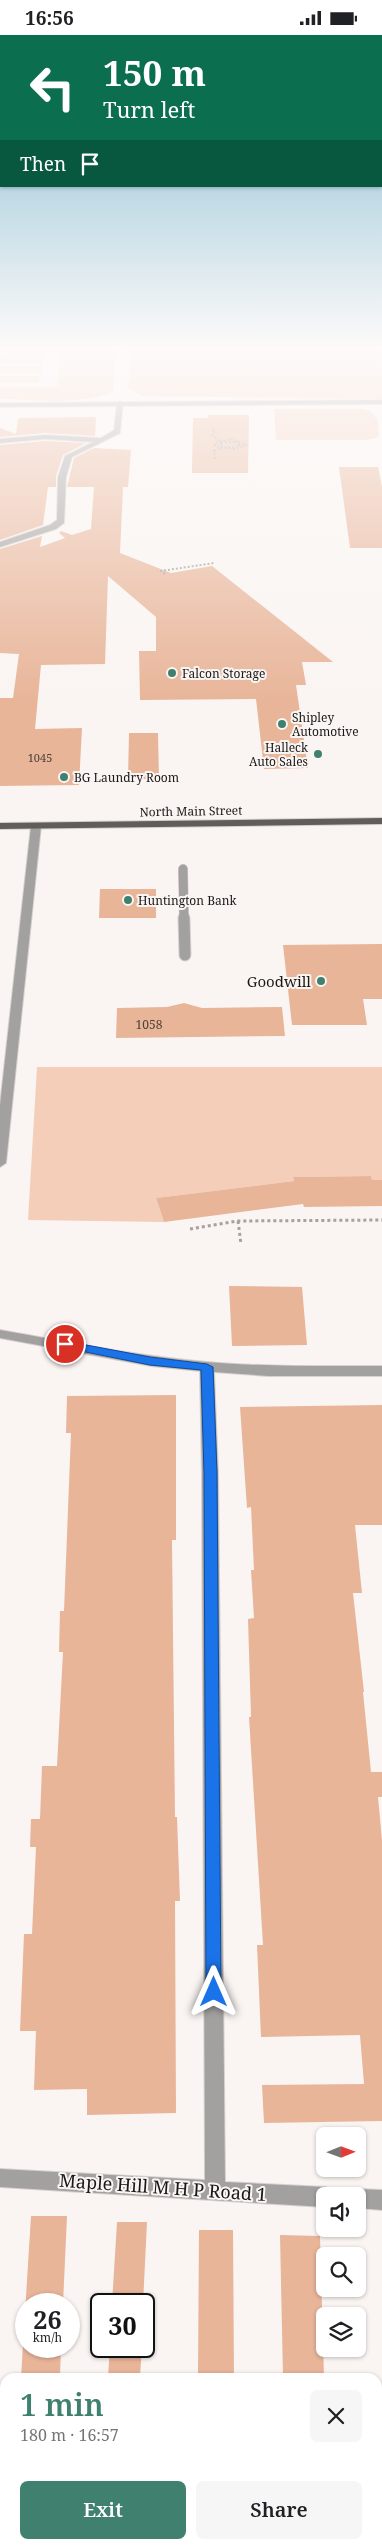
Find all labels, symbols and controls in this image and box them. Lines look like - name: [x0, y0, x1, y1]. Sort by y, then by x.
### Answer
- text: 16:56: [25, 5, 74, 31]
- text: 150 m: [103, 49, 206, 96]
- icon: left: [20, 55, 85, 120]
- text: Turn left: [103, 94, 195, 124]
- icon: arrive: [76, 150, 104, 178]
- text: Then: [20, 151, 66, 177]
- place label: Falcon Storage: [182, 665, 266, 682]
- marker: Falcon Storage: [166, 667, 178, 679]
- place label: Shipley Automotive: [292, 709, 359, 740]
- marker: Shipley Automotive: [276, 718, 288, 730]
- place label: Halleck Auto Sales: [249, 739, 309, 770]
- marker: Halleck Auto Sales: [312, 748, 324, 760]
- house number: 1045: [28, 750, 52, 765]
- place label: BG Laundry Room: [74, 769, 179, 786]
- marker: BG Laundry Room: [58, 771, 70, 783]
- street label: North Main Street: [139, 802, 243, 820]
- place label: Huntington Bank: [138, 892, 237, 909]
- marker: Huntington Bank: [122, 894, 134, 906]
- place label: Goodwill: [247, 971, 311, 991]
- marker: Goodwill: [315, 975, 327, 987]
- house number: 1058: [136, 1016, 163, 1033]
- pin: [44, 1323, 86, 1365]
- icon: arrive: [51, 1330, 79, 1358]
- position arrow: [187, 1965, 239, 2017]
- north arrow: [316, 2127, 366, 2177]
- map controls: [316, 2127, 366, 2357]
- street label: Maple Hill M H P Road 1: [58, 2168, 268, 2206]
- button: sound: [316, 2187, 366, 2237]
- button: search: [316, 2247, 366, 2297]
- speed limit sign: 30: [90, 2293, 155, 2358]
- text: 26: [33, 2302, 62, 2336]
- button: layers: [316, 2307, 366, 2357]
- text: km/h: [33, 2329, 62, 2346]
- text: 1 min: [20, 2384, 104, 2425]
- button: close: [310, 2390, 362, 2442]
- text: 180 m · 16:57: [20, 2424, 119, 2446]
- button: Exit: [20, 2481, 186, 2539]
- button: Share: [196, 2481, 362, 2539]

